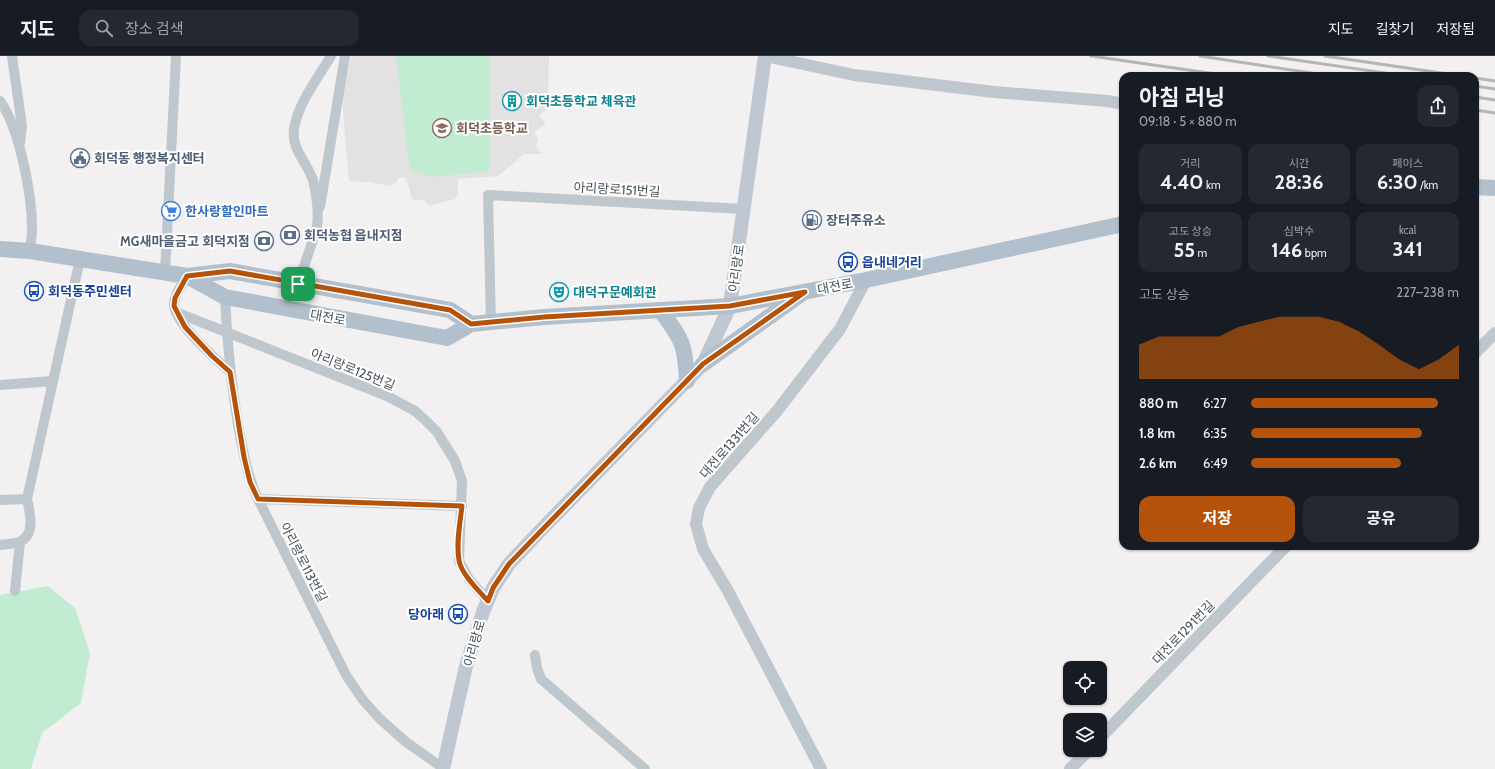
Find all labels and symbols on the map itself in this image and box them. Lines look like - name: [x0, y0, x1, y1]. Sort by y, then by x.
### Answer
- building icon: 회덕초등학교 체육관: [501, 90, 523, 112]
- place label: 회덕초등학교 체육관: [526, 93, 637, 109]
- school or university icon: 회덕초등학교: [431, 117, 453, 139]
- place label: 회덕초등학교: [456, 120, 528, 136]
- public building icon: 회덕동 행정복지센터: [69, 147, 91, 169]
- place label: 회덕동 행정복지센터: [94, 150, 205, 166]
- street label: 아리랑로151번길: [573, 179, 661, 199]
- supermarket icon: 한사랑할인마트: [160, 200, 182, 222]
- place label: 한사랑할인마트: [185, 203, 269, 219]
- fuel station icon: 장터주유소: [801, 209, 823, 231]
- place label: 장터주유소: [826, 212, 886, 228]
- bank icon: 회덕농협 읍내지점: [279, 224, 301, 246]
- place label: 회덕농협 읍내지점: [304, 227, 403, 243]
- bank icon: MG새마을금고 회덕지점: [253, 230, 275, 252]
- place label: MG새마을금고 회덕지점: [120, 233, 250, 249]
- street label: 아리랑로: [725, 243, 747, 293]
- bus stop icon: 읍내네거리: [837, 251, 859, 273]
- place label: 읍내네거리: [862, 254, 922, 270]
- pin: [281, 267, 315, 301]
- street label: 대전로: [816, 275, 854, 297]
- bus stop icon: 회덕동주민센터: [23, 280, 45, 302]
- theatre icon: 대덕구문예회관: [548, 281, 570, 303]
- place label: 회덕동주민센터: [48, 283, 132, 299]
- place label: 대덕구문예회관: [573, 284, 657, 300]
- street label: 대전로: [309, 306, 347, 328]
- street label: 아리랑로125번길: [308, 345, 398, 393]
- street label: 대전로1331번길: [696, 409, 762, 481]
- street label: 아리랑로113번길: [277, 519, 331, 605]
- street label: 대전로1291번길: [1149, 597, 1217, 667]
- bus stop icon: 당아래: [447, 603, 469, 625]
- place label: 당아래: [408, 606, 444, 622]
- street label: 아리랑로: [460, 618, 488, 668]

